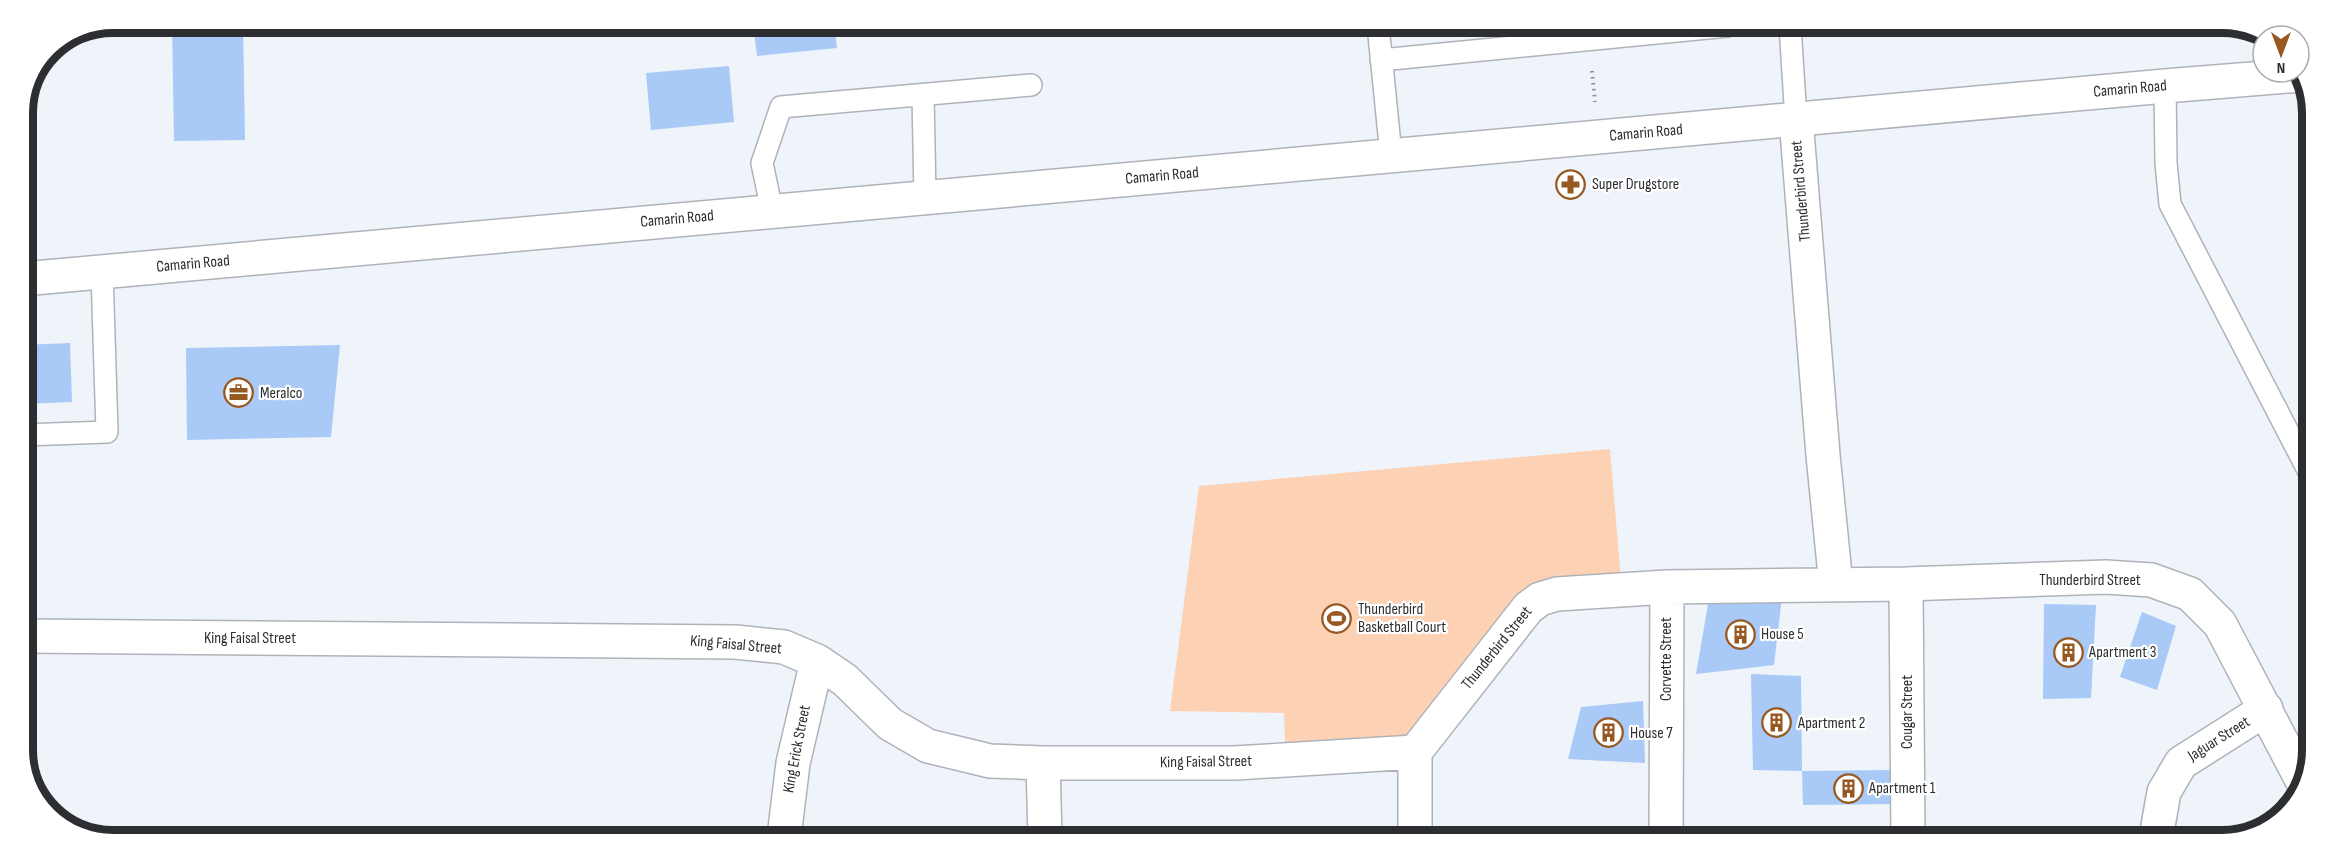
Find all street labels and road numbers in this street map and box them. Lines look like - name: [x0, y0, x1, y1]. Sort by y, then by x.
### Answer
- street label: Camarin Road: [2092, 76, 2168, 102]
- street label: Camarin Road: [1608, 120, 1684, 146]
- street label: Thunderbird Street: [1787, 140, 1815, 242]
- street label: Camarin Road: [1124, 163, 1200, 189]
- street label: Camarin Road: [639, 206, 715, 232]
- street label: Camarin Road: [155, 251, 231, 277]
- street label: Thunderbird Street: [2039, 571, 2141, 590]
- street label: Thunderbird Street: [1458, 603, 1536, 693]
- street label: Corvette Street: [1657, 617, 1676, 701]
- street label: King Faisal Street: [204, 629, 296, 648]
- street label: King Faisal Street: [689, 632, 783, 658]
- street label: Cougar Street: [1898, 675, 1917, 749]
- street label: King Erick Street: [779, 703, 815, 795]
- street label: Jaguar Street: [2184, 712, 2254, 766]
- street label: King Faisal Street: [1160, 752, 1252, 772]

